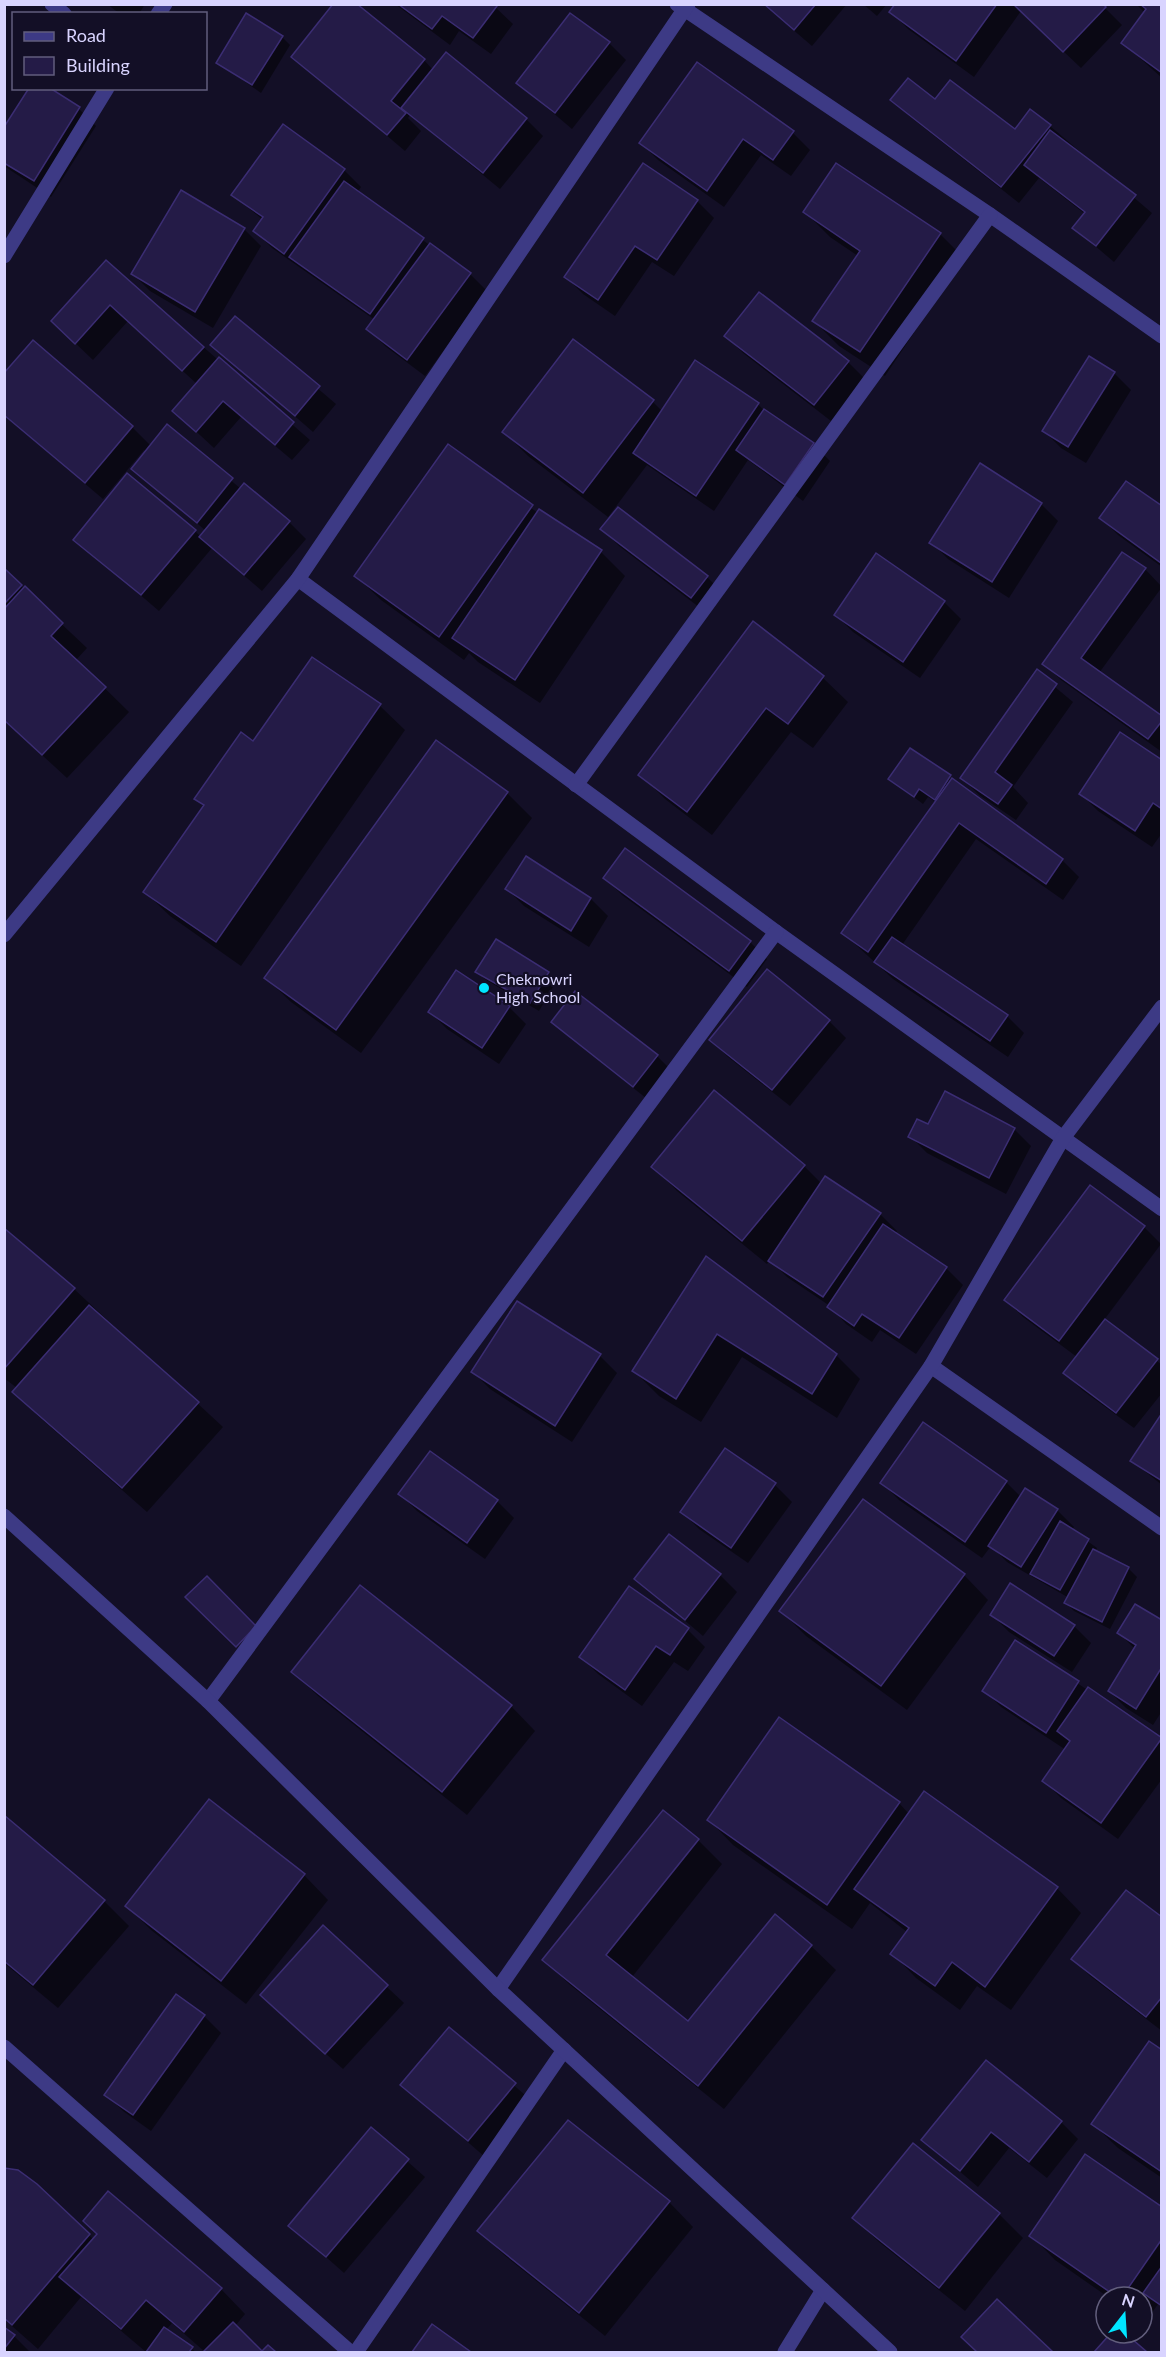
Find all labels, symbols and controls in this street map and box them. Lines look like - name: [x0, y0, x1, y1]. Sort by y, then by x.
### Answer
- legend: [12, 12, 207, 90]
- text: Road: [66, 24, 106, 46]
- text: Building: [66, 54, 130, 76]
- place label: Cheknowri High School: [496, 969, 580, 1006]
- marker: Cheknowri High School: [477, 981, 491, 995]
- north arrow: [1094, 2285, 1154, 2345]
- text: N: [1120, 2289, 1137, 2311]

